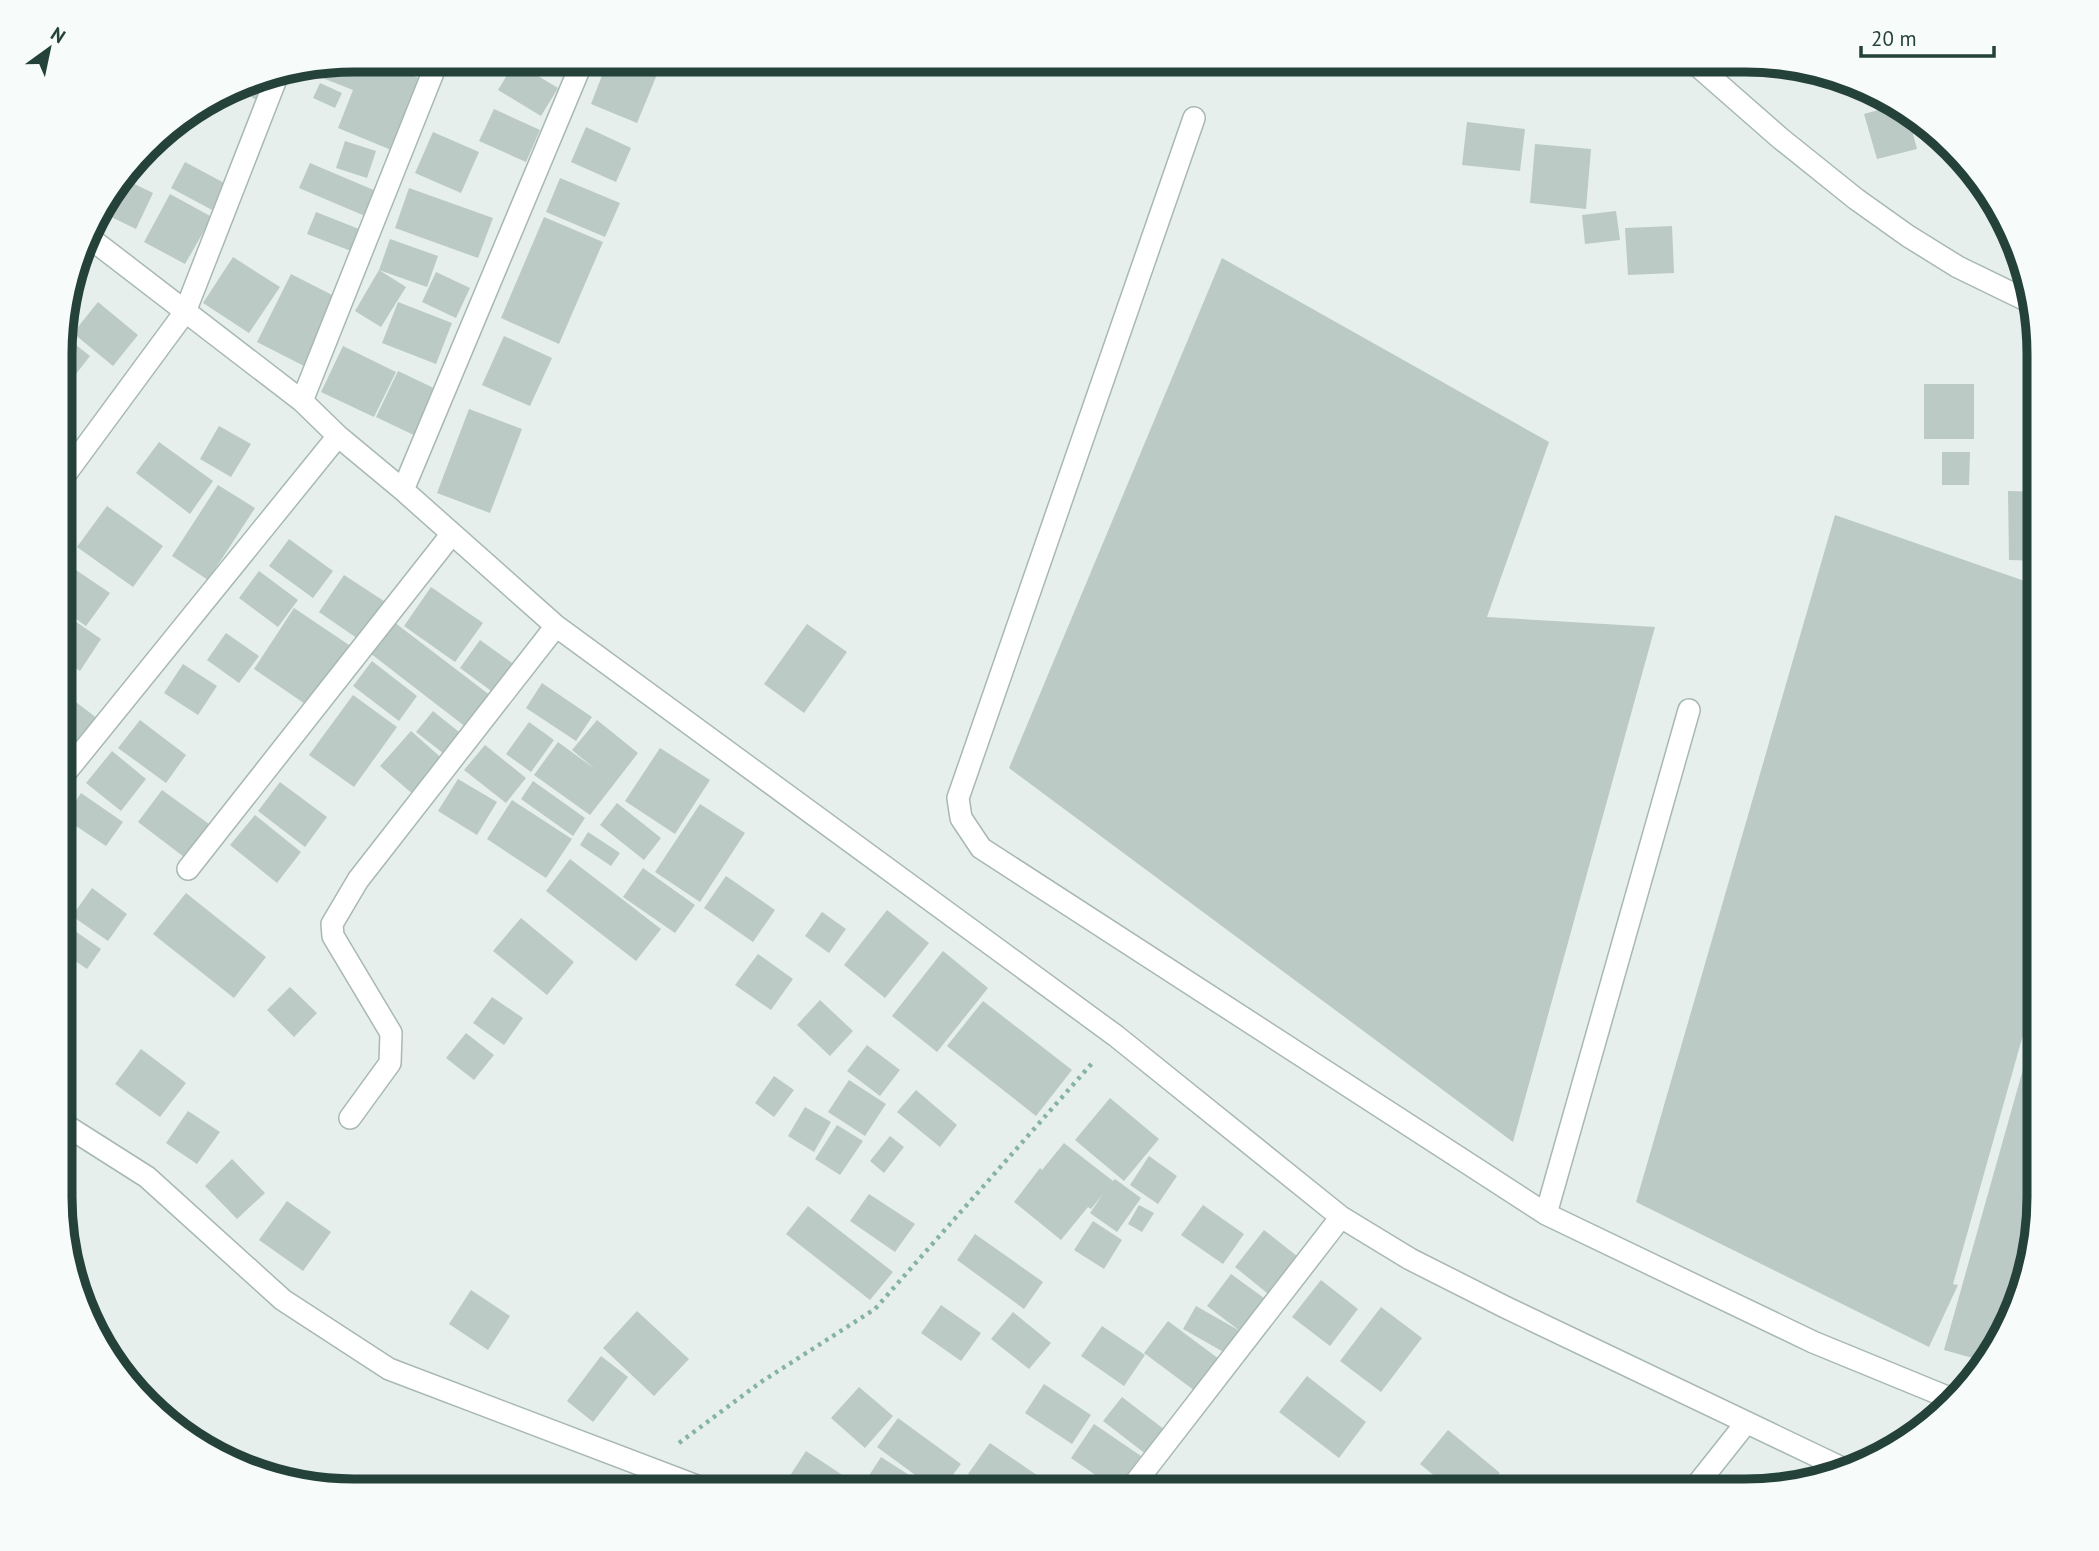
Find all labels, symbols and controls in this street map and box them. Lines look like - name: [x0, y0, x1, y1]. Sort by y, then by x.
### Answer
- north arrow: [14, 14, 84, 84]
- scale bar: [1861, 14, 1994, 58]
- text: N: [46, 21, 70, 48]
- text: 20 m: [1871, 25, 1917, 52]

